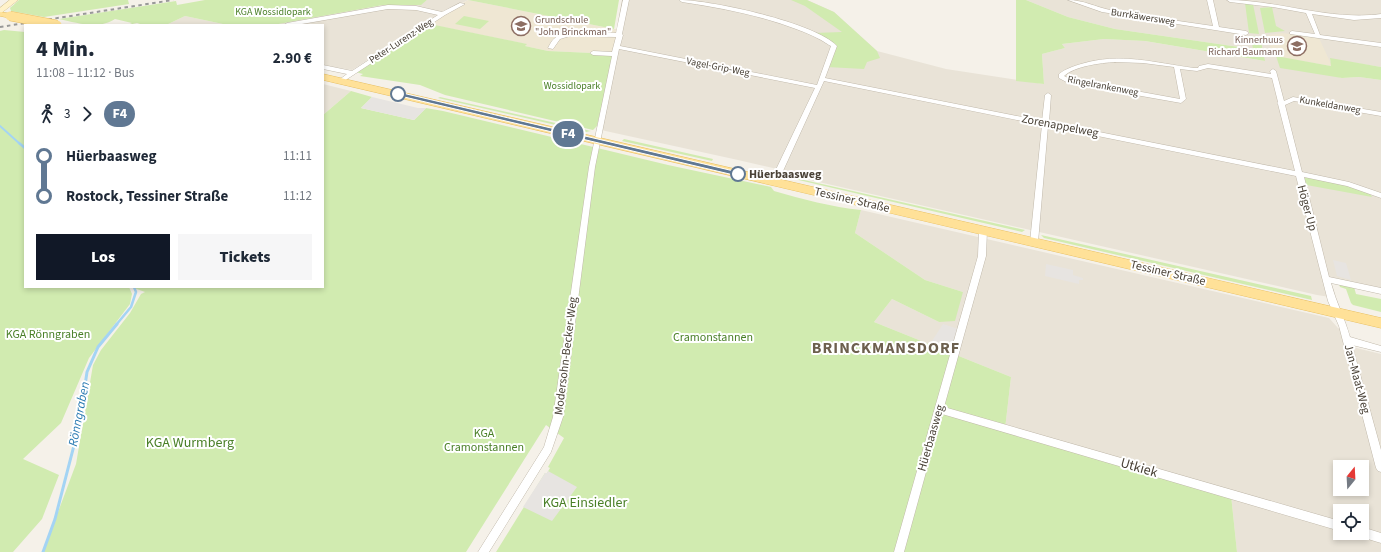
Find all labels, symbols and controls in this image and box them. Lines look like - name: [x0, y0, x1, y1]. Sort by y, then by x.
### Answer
- park label: KGA Wossidlopark: [235, 5, 311, 19]
- street label: Burrkäwersweg: [1110, 5, 1176, 29]
- place label: Grundschule "John Brinckman": [535, 13, 611, 39]
- street label: Peter-Lurenz-Weg: [366, 15, 436, 67]
- school or university icon: Grundschule "John Brinckman": [510, 15, 532, 37]
- text: 4 Min.: [36, 33, 95, 65]
- place label: Kinnerhuus Richard Baumann: [1208, 33, 1283, 59]
- school or university icon: Kinnerhuus Richard Baumann: [1286, 35, 1308, 57]
- text: 2.90 €: [273, 48, 312, 69]
- street label: Vagel-Grip-Weg: [685, 54, 751, 80]
- text: 11:08 – 11:12 · Bus: [36, 64, 134, 82]
- street label: Ringelrankenweg: [1066, 72, 1140, 100]
- park label: Wossidlopark: [544, 79, 600, 93]
- unlabelled marker: [390, 86, 406, 102]
- street label: Kunkeldanweg: [1298, 93, 1362, 117]
- icon: walk: [36, 103, 58, 125]
- icon: forward: [76, 103, 98, 125]
- text: F4: [112, 104, 127, 124]
- text: 3: [64, 105, 70, 123]
- street label: Zorenappelweg: [1020, 110, 1100, 142]
- line badge: F4: [550, 121, 586, 147]
- text: F4: [561, 124, 575, 144]
- text: Hüerbaasweg: [66, 146, 156, 167]
- text: 11:11: [283, 147, 312, 165]
- marker: Hüerbaasweg: [730, 166, 746, 182]
- place label: Hüerbaasweg: [749, 166, 822, 183]
- street label: Tessiner Straße: [813, 183, 891, 217]
- street label: Höger Up: [1293, 183, 1321, 233]
- text: Rostock, Tessiner Straße: [66, 186, 228, 207]
- text: 11:12: [283, 187, 312, 205]
- button: Los: [36, 234, 170, 280]
- button: Tickets: [178, 234, 312, 280]
- street label: Tessiner Straße: [1129, 256, 1207, 290]
- street label: Modersohn-Becker-Weg: [550, 296, 582, 416]
- park label: KGA Rönngraben: [6, 326, 90, 343]
- park label: Cramonstannen: [673, 329, 753, 346]
- district label: BRINCKMANSDORF: [812, 337, 960, 359]
- street label: Jan-Maat-Weg: [1340, 342, 1374, 416]
- water label: Rönngraben: [64, 380, 94, 448]
- street label: Hüerbaasweg: [913, 403, 949, 473]
- park label: KGA Cramonstannen: [444, 425, 524, 456]
- park label: KGA Wurmberg: [146, 433, 234, 453]
- street label: Utkiek: [1118, 453, 1160, 483]
- north arrow: [1333, 460, 1369, 496]
- map controls: [1333, 460, 1369, 540]
- park label: KGA Einsiedler: [543, 493, 627, 513]
- button: locate: [1333, 504, 1369, 540]

